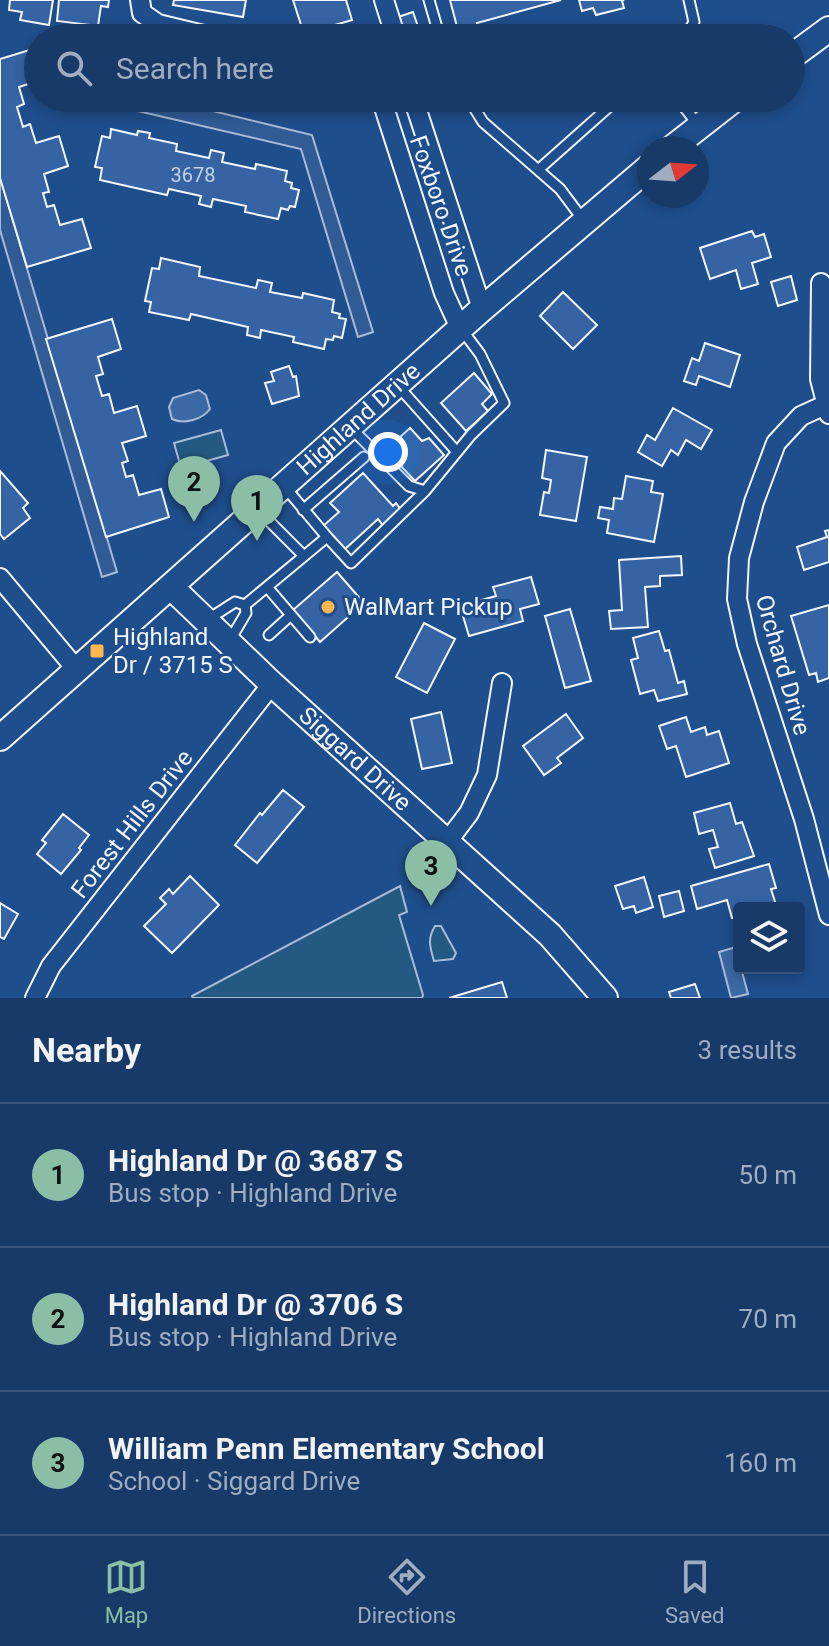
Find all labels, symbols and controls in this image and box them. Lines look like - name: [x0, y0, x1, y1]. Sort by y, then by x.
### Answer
- search box: [24, 24, 805, 112]
- icon: search: [52, 46, 96, 90]
- text: Search here: [116, 51, 274, 86]
- street label: Foxboro Drive: [404, 132, 478, 280]
- north arrow: [637, 136, 709, 208]
- house number: 3678: [171, 163, 215, 187]
- street label: Highland Drive: [291, 357, 426, 481]
- your location: [368, 432, 408, 472]
- pin: 2: [168, 456, 220, 522]
- pin: 1: [231, 475, 283, 541]
- street label: Orchard Drive: [750, 592, 816, 738]
- place label: WalMart Pickup: [344, 593, 513, 621]
- marker: WalMart Pickup: [319, 598, 337, 616]
- place label: Highland Dr / 3715 S: [113, 623, 233, 679]
- marker: Highland Dr / 3715 S: [88, 642, 106, 660]
- street label: Siggard Drive: [293, 701, 417, 817]
- street label: Forest Hills Drive: [65, 744, 199, 904]
- pin: 3: [405, 840, 457, 906]
- map controls: [733, 902, 805, 974]
- button: layers: [733, 902, 805, 974]
- text: Nearby: [32, 1030, 141, 1070]
- text: 3 results: [698, 1035, 797, 1065]
- text: Highland Dr @ 3687 S: [108, 1143, 403, 1178]
- text: 1: [51, 1160, 65, 1190]
- text: 50 m: [739, 1160, 797, 1190]
- text: Bus stop · Highland Drive: [108, 1178, 397, 1208]
- text: Highland Dr @ 3706 S: [108, 1287, 403, 1322]
- text: 2: [51, 1304, 65, 1334]
- text: 70 m: [739, 1304, 797, 1334]
- text: Bus stop · Highland Drive: [108, 1322, 397, 1352]
- text: William Penn Elementary School: [108, 1431, 545, 1466]
- text: 3: [51, 1448, 65, 1478]
- text: 160 m: [724, 1448, 797, 1478]
- text: School · Siggard Drive: [108, 1466, 360, 1496]
- tab: Map: [104, 1555, 148, 1628]
- tab: Directions: [357, 1555, 456, 1628]
- tab: Saved: [665, 1555, 725, 1628]

